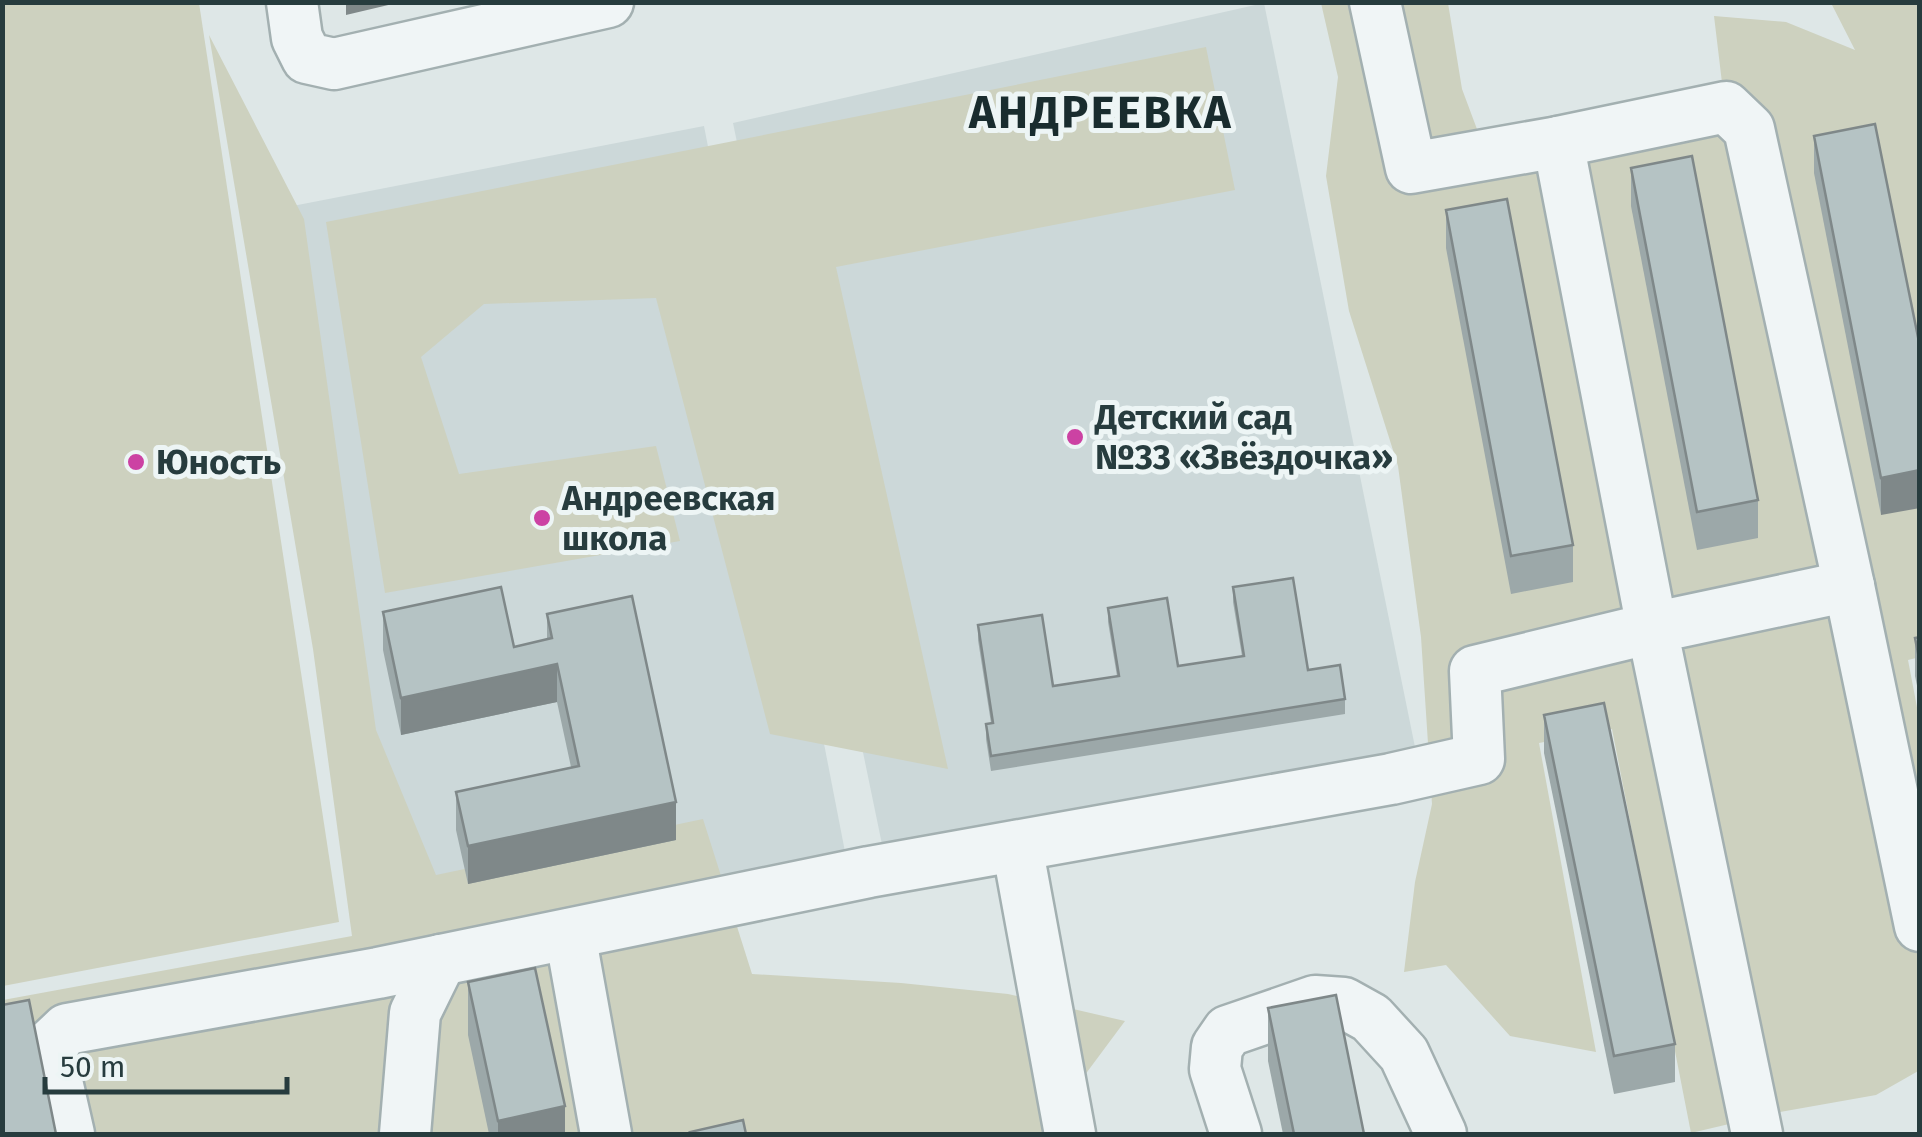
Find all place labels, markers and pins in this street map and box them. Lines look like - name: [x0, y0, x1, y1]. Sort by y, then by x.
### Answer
- place label: Детский сад №33 «Звёздочка»: [1094, 396, 1393, 478]
- marker: Детский сад №33 «Звёздочка»: [1064, 426, 1086, 448]
- place label: Юность: [156, 441, 281, 483]
- marker: Юность: [125, 451, 147, 473]
- place label: Андреевская школа: [561, 477, 775, 559]
- marker: Андреевская школа: [531, 507, 553, 529]

